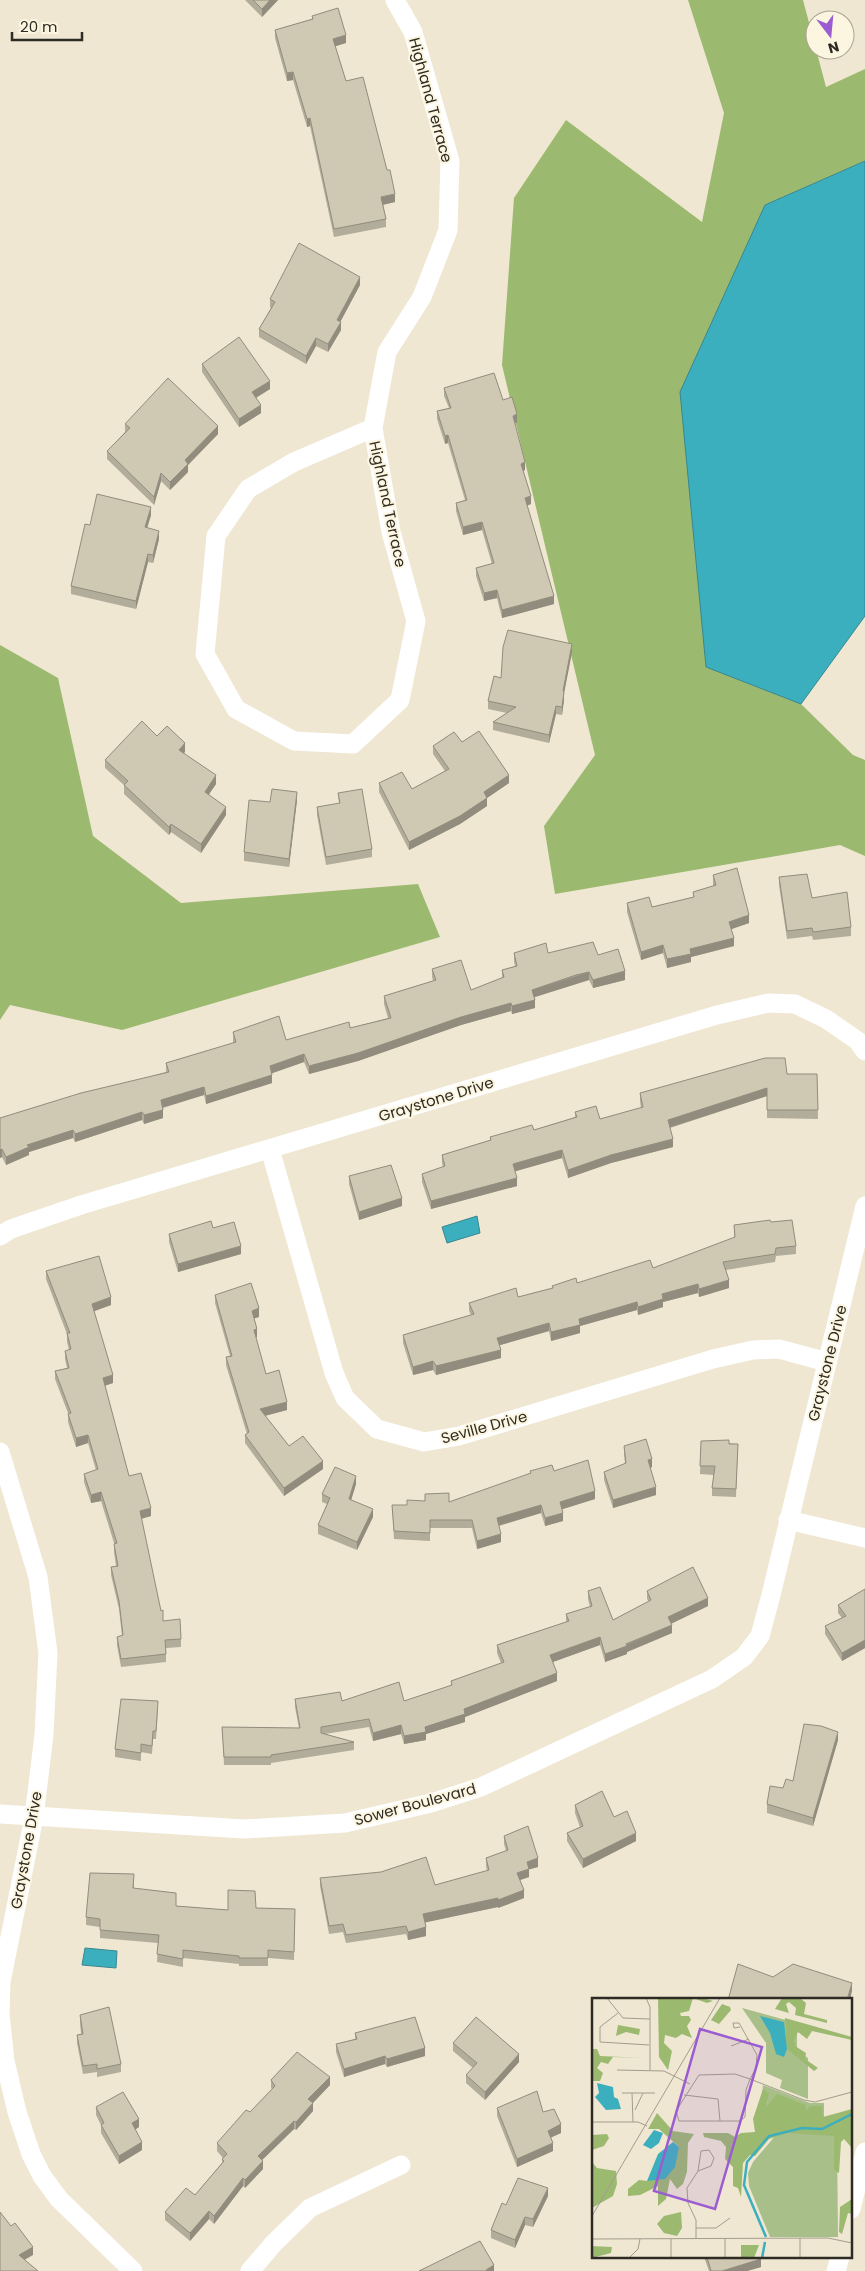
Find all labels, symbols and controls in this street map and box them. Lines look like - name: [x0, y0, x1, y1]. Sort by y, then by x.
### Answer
- scale bar: [12, 10, 82, 42]
- north arrow: [805, 10, 855, 60]
- text: 20 m: [20, 16, 58, 37]
- street label: Highland Terrace: [404, 35, 458, 165]
- text: N: [826, 36, 841, 59]
- street label: Highland Terrace: [364, 439, 412, 569]
- street label: Graystone Drive: [376, 1072, 496, 1126]
- street label: Graystone Drive: [802, 1303, 852, 1423]
- street label: Seville Drive: [439, 1405, 529, 1449]
- street label: Sower Boulevard: [352, 1778, 478, 1830]
- street label: Graystone Drive: [5, 1789, 47, 1911]
- inset map: [592, 1998, 852, 2258]

